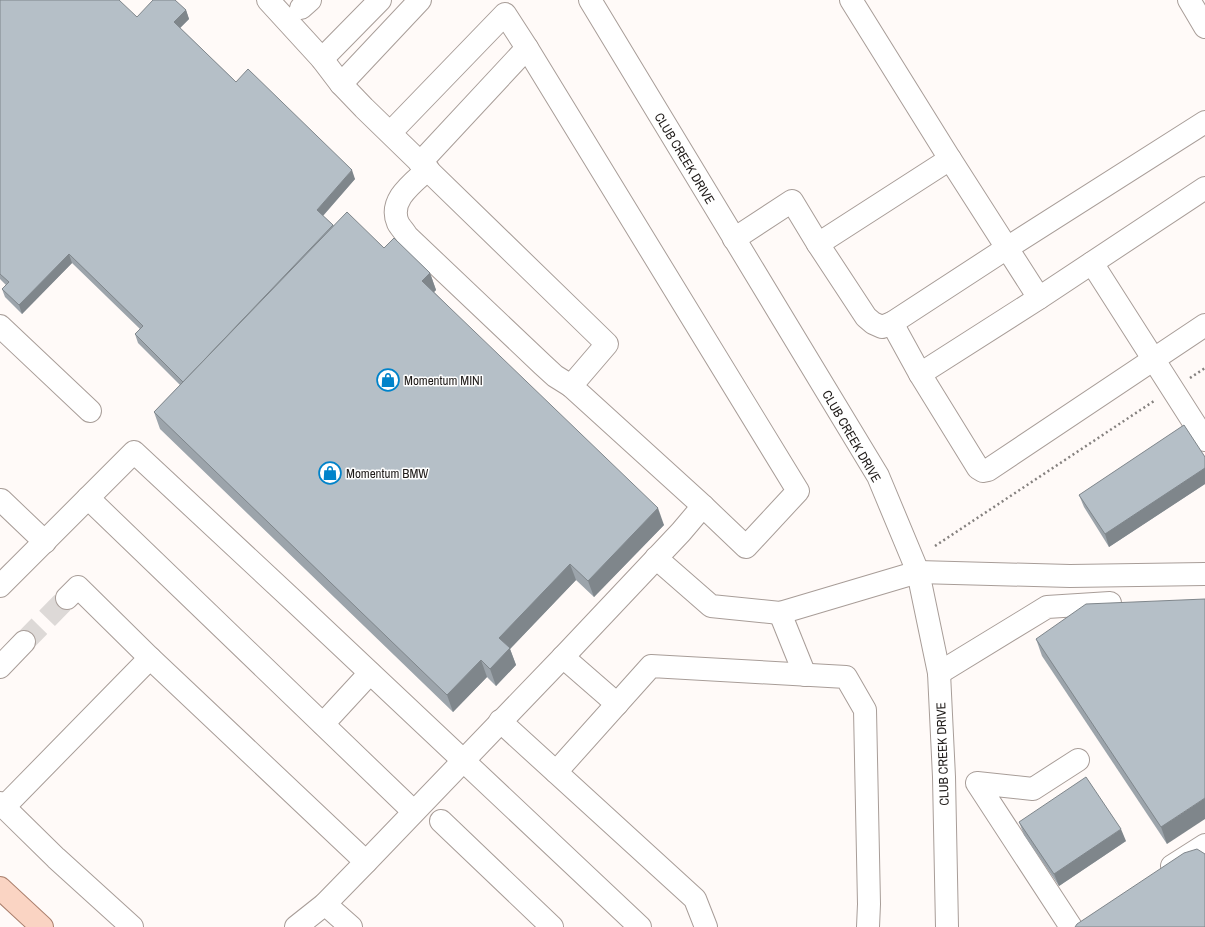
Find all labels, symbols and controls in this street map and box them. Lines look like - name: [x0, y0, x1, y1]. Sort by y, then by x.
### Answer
- street label: CLUB CREEK DRIVE: [651, 109, 719, 207]
- shop icon: Momentum MINI: [375, 367, 401, 393]
- place label: Momentum MINI: [404, 372, 483, 389]
- street label: CLUB CREEK DRIVE: [818, 387, 885, 485]
- shop icon: Momentum BMW: [317, 460, 343, 486]
- place label: Momentum BMW: [346, 465, 428, 482]
- street label: CLUB CREEK DRIVE: [932, 702, 953, 806]

